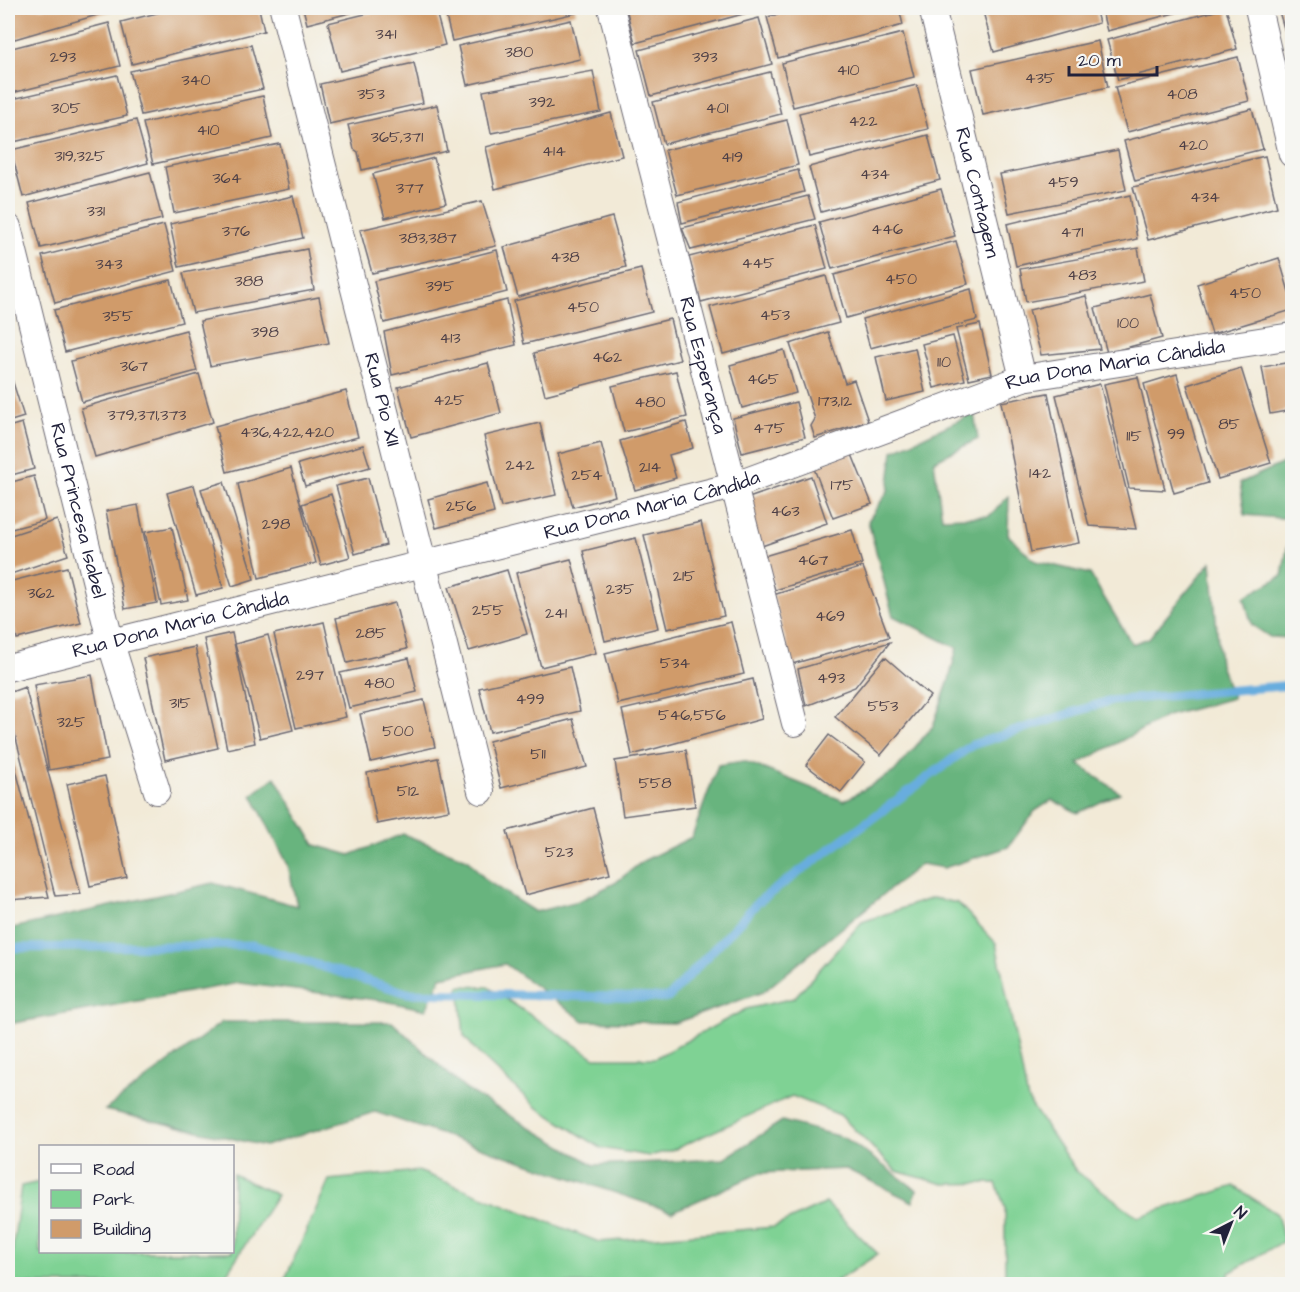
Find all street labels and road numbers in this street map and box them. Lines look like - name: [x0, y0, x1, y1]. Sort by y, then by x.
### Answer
- street label: Rua Contagem: [948, 125, 1007, 261]
- street label: Rua Esperança: [672, 294, 734, 437]
- street label: Rua Dona Maria Cândida: [1001, 333, 1227, 397]
- street label: Rua Pio XII: [357, 350, 407, 450]
- street label: Rua Princesa Isabel: [43, 420, 113, 601]
- street label: Rua Dona Maria Cândida: [541, 463, 764, 547]
- street label: Rua Dona Maria Cândida: [69, 584, 292, 665]

